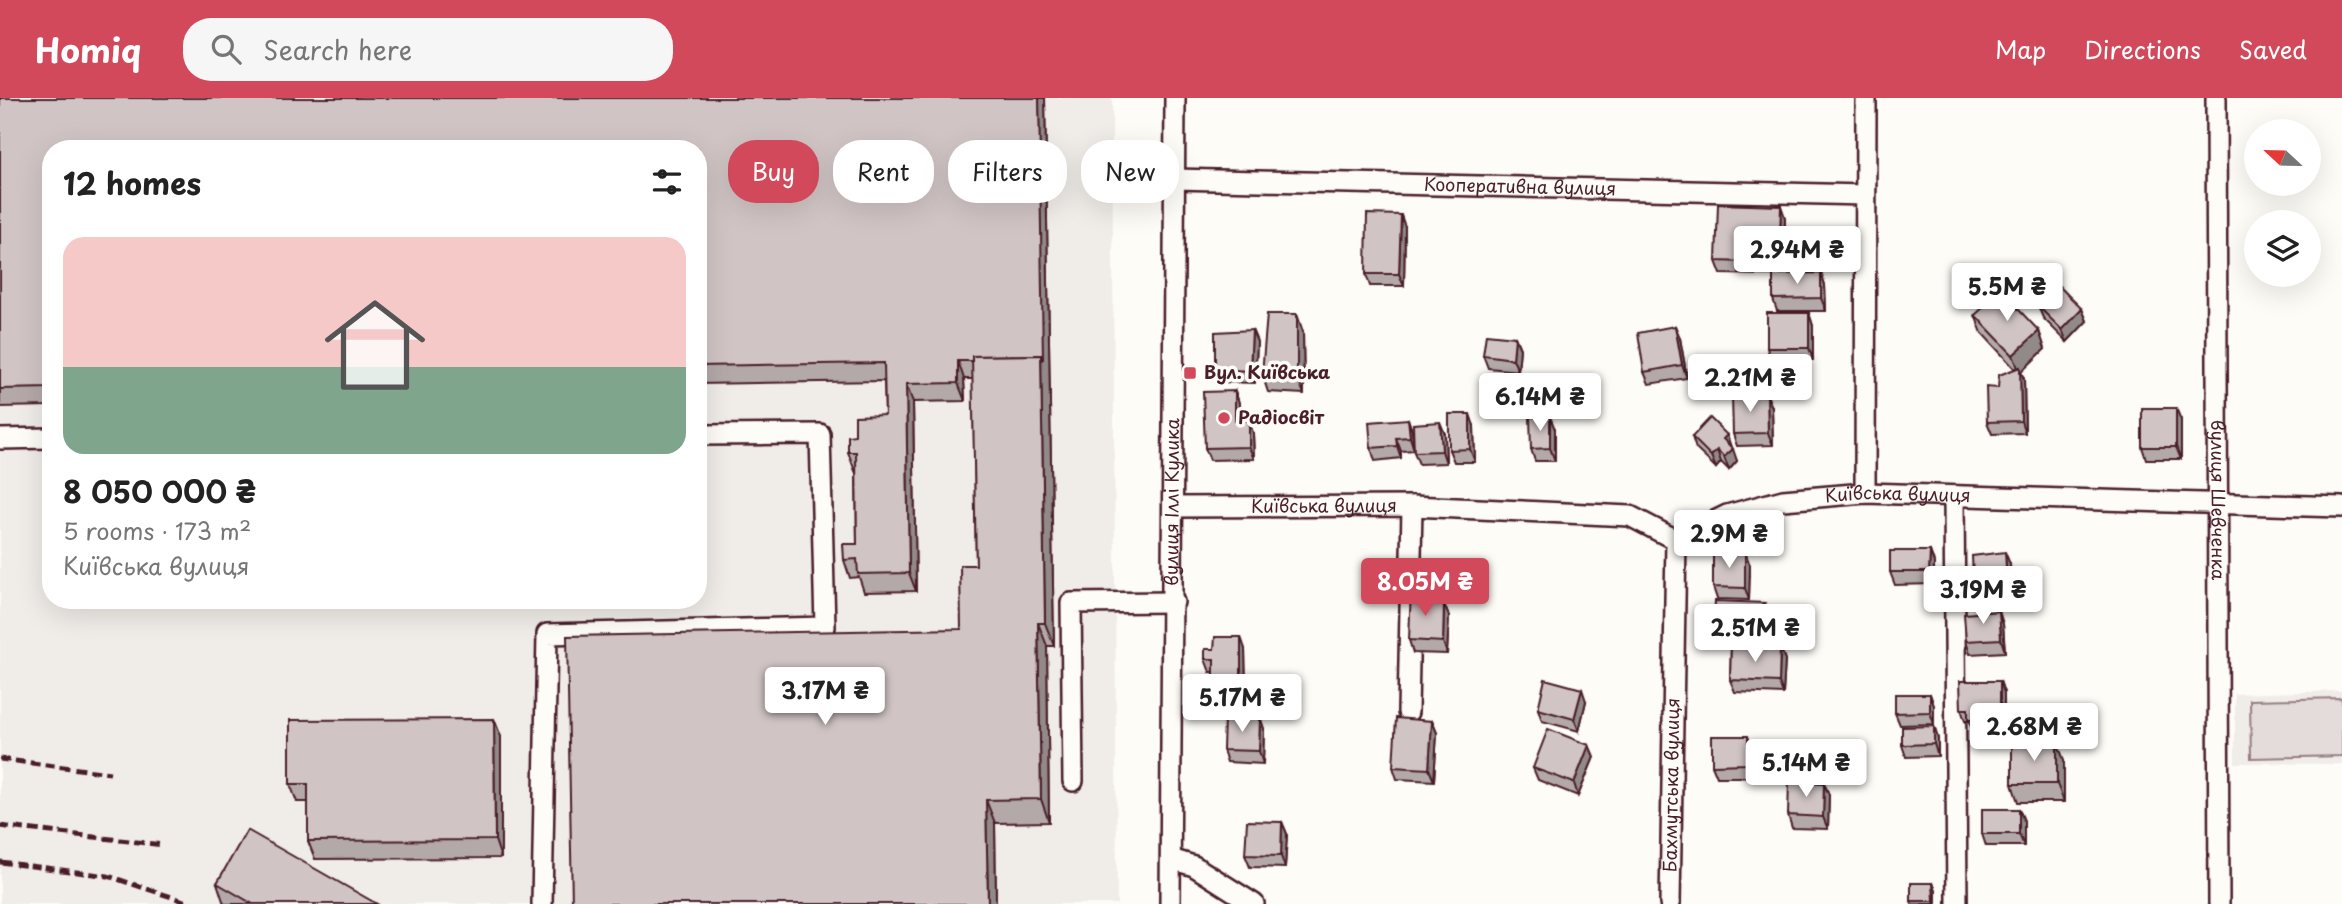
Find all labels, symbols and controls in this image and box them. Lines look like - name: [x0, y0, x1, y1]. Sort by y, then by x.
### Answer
- search box: [183, 18, 673, 81]
- text: Homiq: [35, 24, 141, 74]
- icon: search: [207, 30, 245, 68]
- text: Search here: [263, 30, 412, 69]
- text: Map: [1995, 31, 2046, 67]
- text: Directions: [2084, 31, 2201, 67]
- text: Saved: [2239, 31, 2307, 67]
- north arrow: [2244, 119, 2320, 196]
- map controls: [2244, 119, 2321, 287]
- chip: Buy: [728, 140, 819, 203]
- chip: Rent: [833, 140, 934, 203]
- chip: Filters: [948, 140, 1067, 203]
- chip: New: [1081, 140, 1179, 203]
- text: 12 homes: [63, 160, 201, 205]
- icon: filters: [648, 163, 686, 201]
- street label: Кооперативна вулиця: [1423, 170, 1616, 201]
- button: layers: [2244, 210, 2321, 287]
- pin: 2.94M ₴: [1732, 226, 1862, 286]
- text: 2.94M ₴: [1750, 231, 1844, 266]
- pin: 5.5M ₴: [1950, 264, 2064, 323]
- text: 5.5M ₴: [1968, 268, 2046, 303]
- icon: home: [312, 282, 438, 408]
- pin: 2.21M ₴: [1685, 354, 1815, 414]
- place label: Вул. Київська: [1204, 358, 1330, 385]
- text: 2.21M ₴: [1704, 359, 1796, 394]
- marker: Вул. Київська: [1182, 365, 1198, 381]
- pin: 6.14M ₴: [1475, 374, 1605, 433]
- text: 6.14M ₴: [1495, 378, 1585, 413]
- place label: Радіосвіт: [1238, 403, 1325, 430]
- marker: Радіосвіт: [1216, 410, 1232, 426]
- street label: вулиця Іллі Кулика: [1157, 417, 1185, 586]
- street label: вулиця Шевченка: [2205, 420, 2233, 581]
- text: 8 050 000 ₴: [63, 468, 256, 513]
- street label: Київська вулиця: [1824, 478, 1971, 508]
- street label: Київська вулиця: [1251, 491, 1397, 519]
- pin: 2.9M ₴: [1672, 510, 1786, 570]
- text: 5 rooms · 173 m²: [63, 513, 251, 548]
- text: 2.9M ₴: [1690, 515, 1768, 550]
- text: Київська вулиця: [63, 548, 249, 583]
- pin: 8.05M ₴: [1360, 559, 1490, 618]
- text: 8.05M ₴: [1377, 563, 1473, 598]
- pin: 3.19M ₴: [1918, 566, 2048, 626]
- text: 3.19M ₴: [1940, 571, 2026, 606]
- pin: 2.51M ₴: [1690, 604, 1820, 664]
- text: 2.51M ₴: [1710, 609, 1800, 644]
- pin: 3.17M ₴: [760, 668, 890, 727]
- text: 3.17M ₴: [781, 672, 869, 707]
- pin: 5.17M ₴: [1177, 674, 1307, 734]
- text: 5.17M ₴: [1199, 679, 1285, 714]
- street label: Бахмутська вулиця: [1656, 698, 1685, 872]
- pin: 2.68M ₴: [1969, 704, 2099, 763]
- text: 2.68M ₴: [1986, 708, 2082, 743]
- pin: 5.14M ₴: [1741, 740, 1871, 799]
- text: 5.14M ₴: [1762, 744, 1850, 779]

